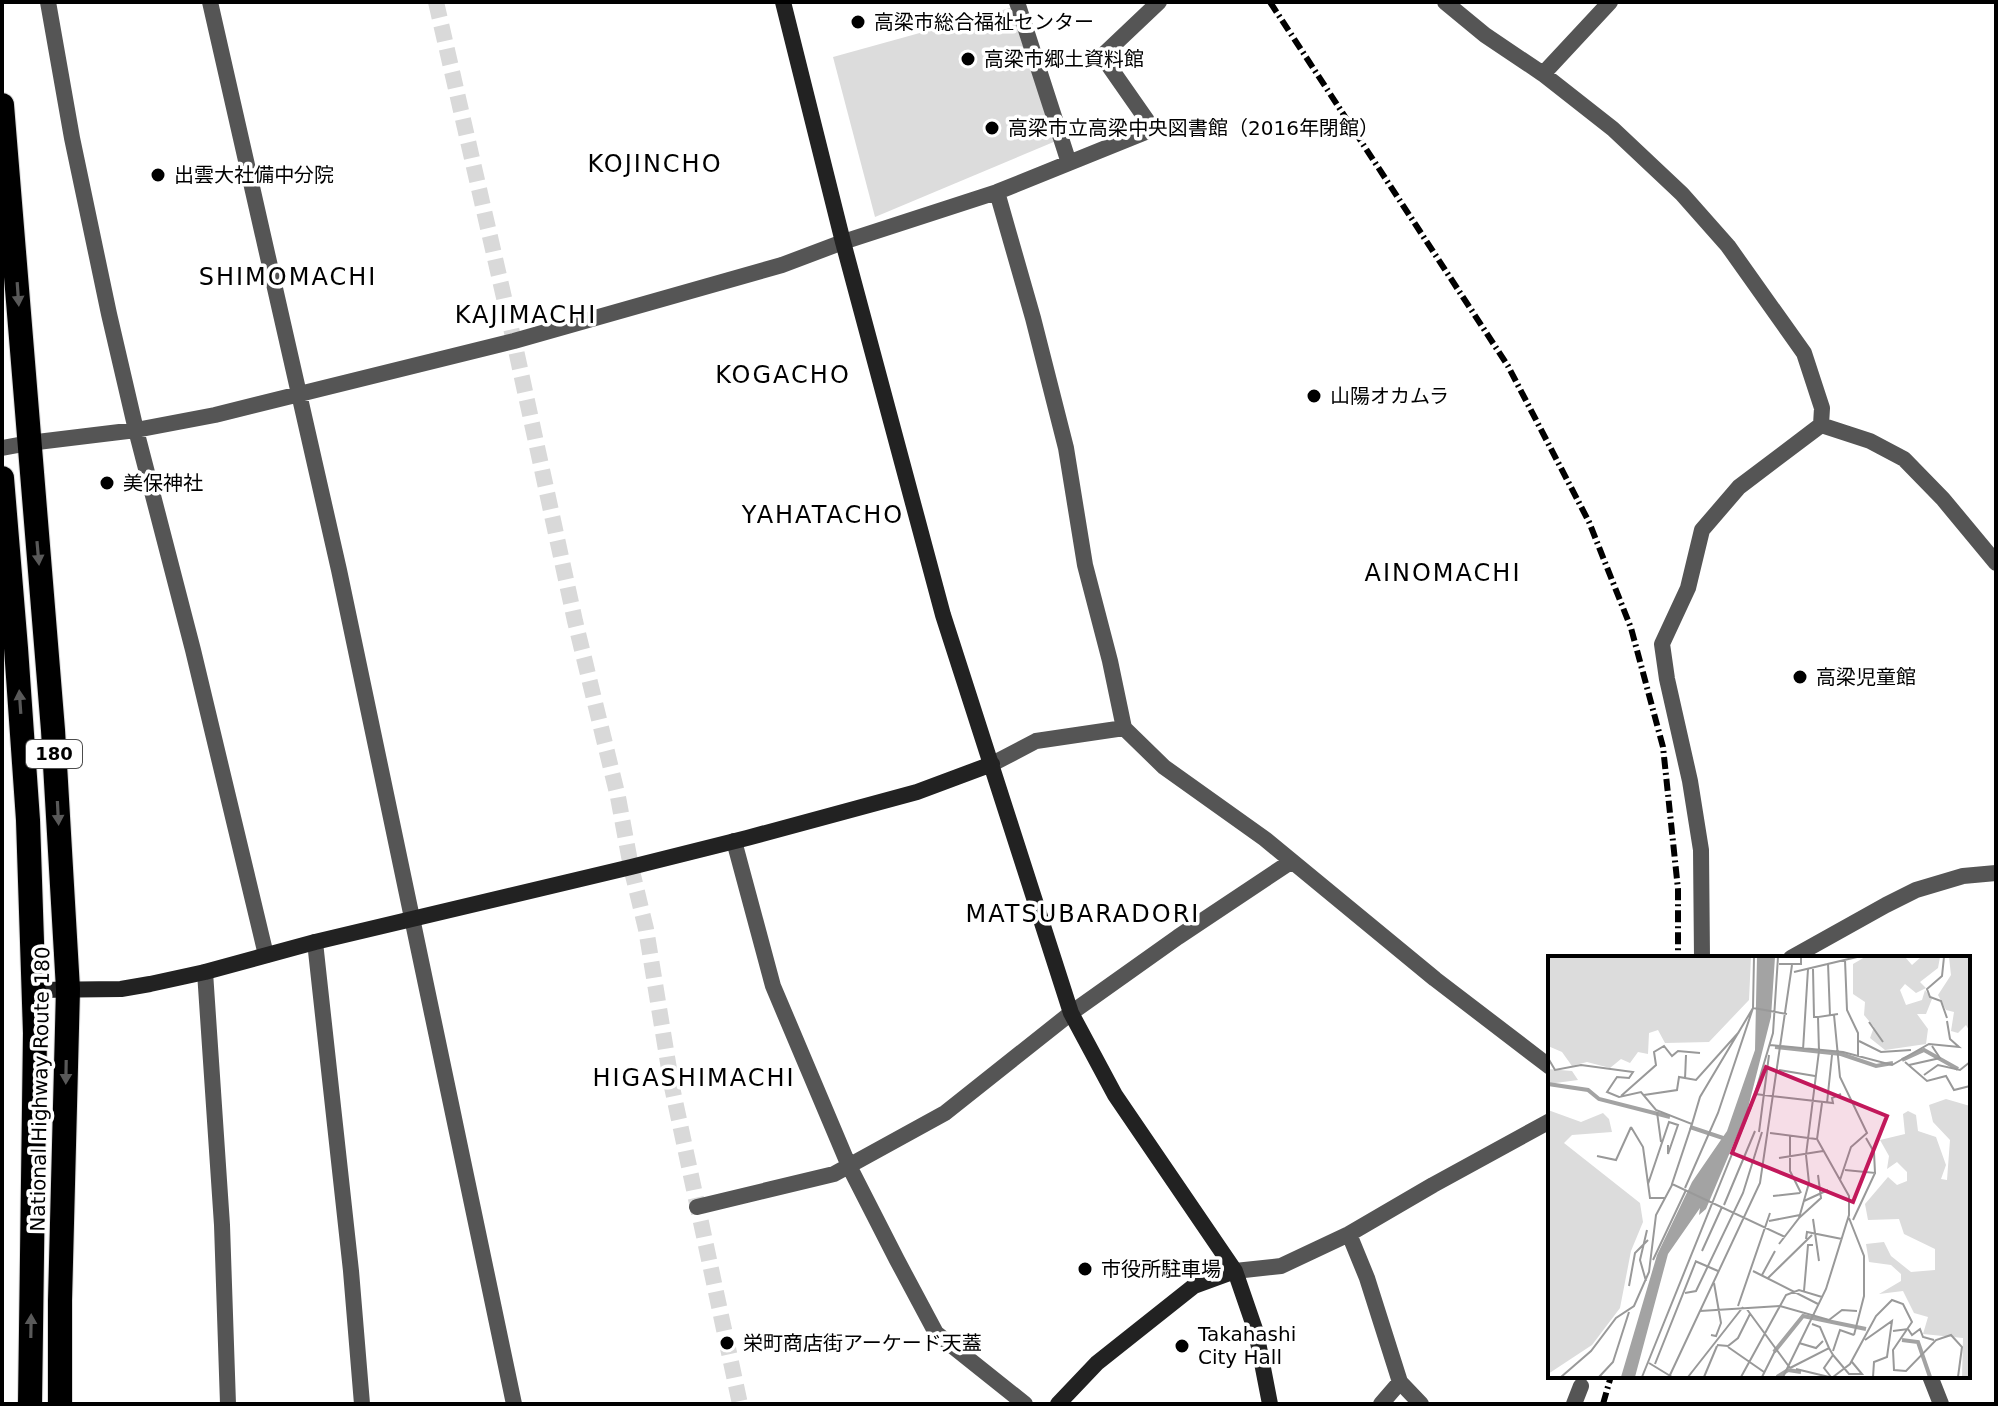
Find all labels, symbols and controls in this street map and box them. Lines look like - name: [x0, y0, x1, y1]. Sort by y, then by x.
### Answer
- place label: 高梁市総合福祉センター: [874, 10, 1094, 34]
- marker: 高梁市総合福祉センター: [849, 13, 867, 31]
- place label: 高梁市郷土資料館: [984, 47, 1144, 71]
- marker: 高梁市郷土資料館: [959, 50, 977, 68]
- place label: 高梁市立高梁中央図書館（2016年閉館）: [1008, 116, 1379, 140]
- marker: 高梁市立高梁中央図書館（2016年閉館）: [983, 119, 1001, 137]
- district label: KOJINCHO: [587, 150, 723, 178]
- place label: 出雲大社備中分院: [174, 163, 334, 187]
- marker: 出雲大社備中分院: [149, 166, 167, 184]
- district label: SHIMOMACHI: [199, 263, 377, 291]
- one-way arrow: [11, 282, 24, 307]
- district label: KAJIMACHI: [455, 301, 597, 329]
- district label: KOGACHO: [715, 361, 851, 389]
- place label: 山陽オカムラ: [1330, 384, 1449, 408]
- marker: 山陽オカムラ: [1305, 387, 1323, 405]
- place label: 美保神社: [123, 471, 203, 495]
- marker: 美保神社: [98, 474, 116, 492]
- district label: YAHATACHO: [741, 501, 904, 529]
- one-way arrow: [32, 541, 45, 566]
- district label: AINOMACHI: [1365, 559, 1521, 587]
- place label: 高梁児童館: [1816, 665, 1916, 689]
- marker: 高梁児童館: [1791, 668, 1809, 686]
- one-way arrow: [13, 689, 26, 714]
- road number: 180: [26, 740, 82, 768]
- one-way arrow: [52, 801, 65, 826]
- district label: MATSUBARADORI: [966, 900, 1200, 928]
- street label: National Highway Route 180: [26, 946, 54, 1232]
- inset map: [1548, 956, 1970, 1378]
- one-way arrow: [60, 1060, 73, 1085]
- district label: HIGASHIMACHI: [592, 1064, 796, 1092]
- place label: 市役所駐車場: [1101, 1257, 1221, 1281]
- marker: 市役所駐車場: [1076, 1260, 1094, 1278]
- one-way arrow: [25, 1313, 38, 1338]
- place label: Takahashi City Hall: [1197, 1322, 1296, 1369]
- place label: 栄町商店街アーケード天蓋: [743, 1331, 982, 1355]
- marker: 栄町商店街アーケード天蓋: [718, 1334, 736, 1352]
- marker: Takahashi City Hall: [1173, 1337, 1191, 1355]

